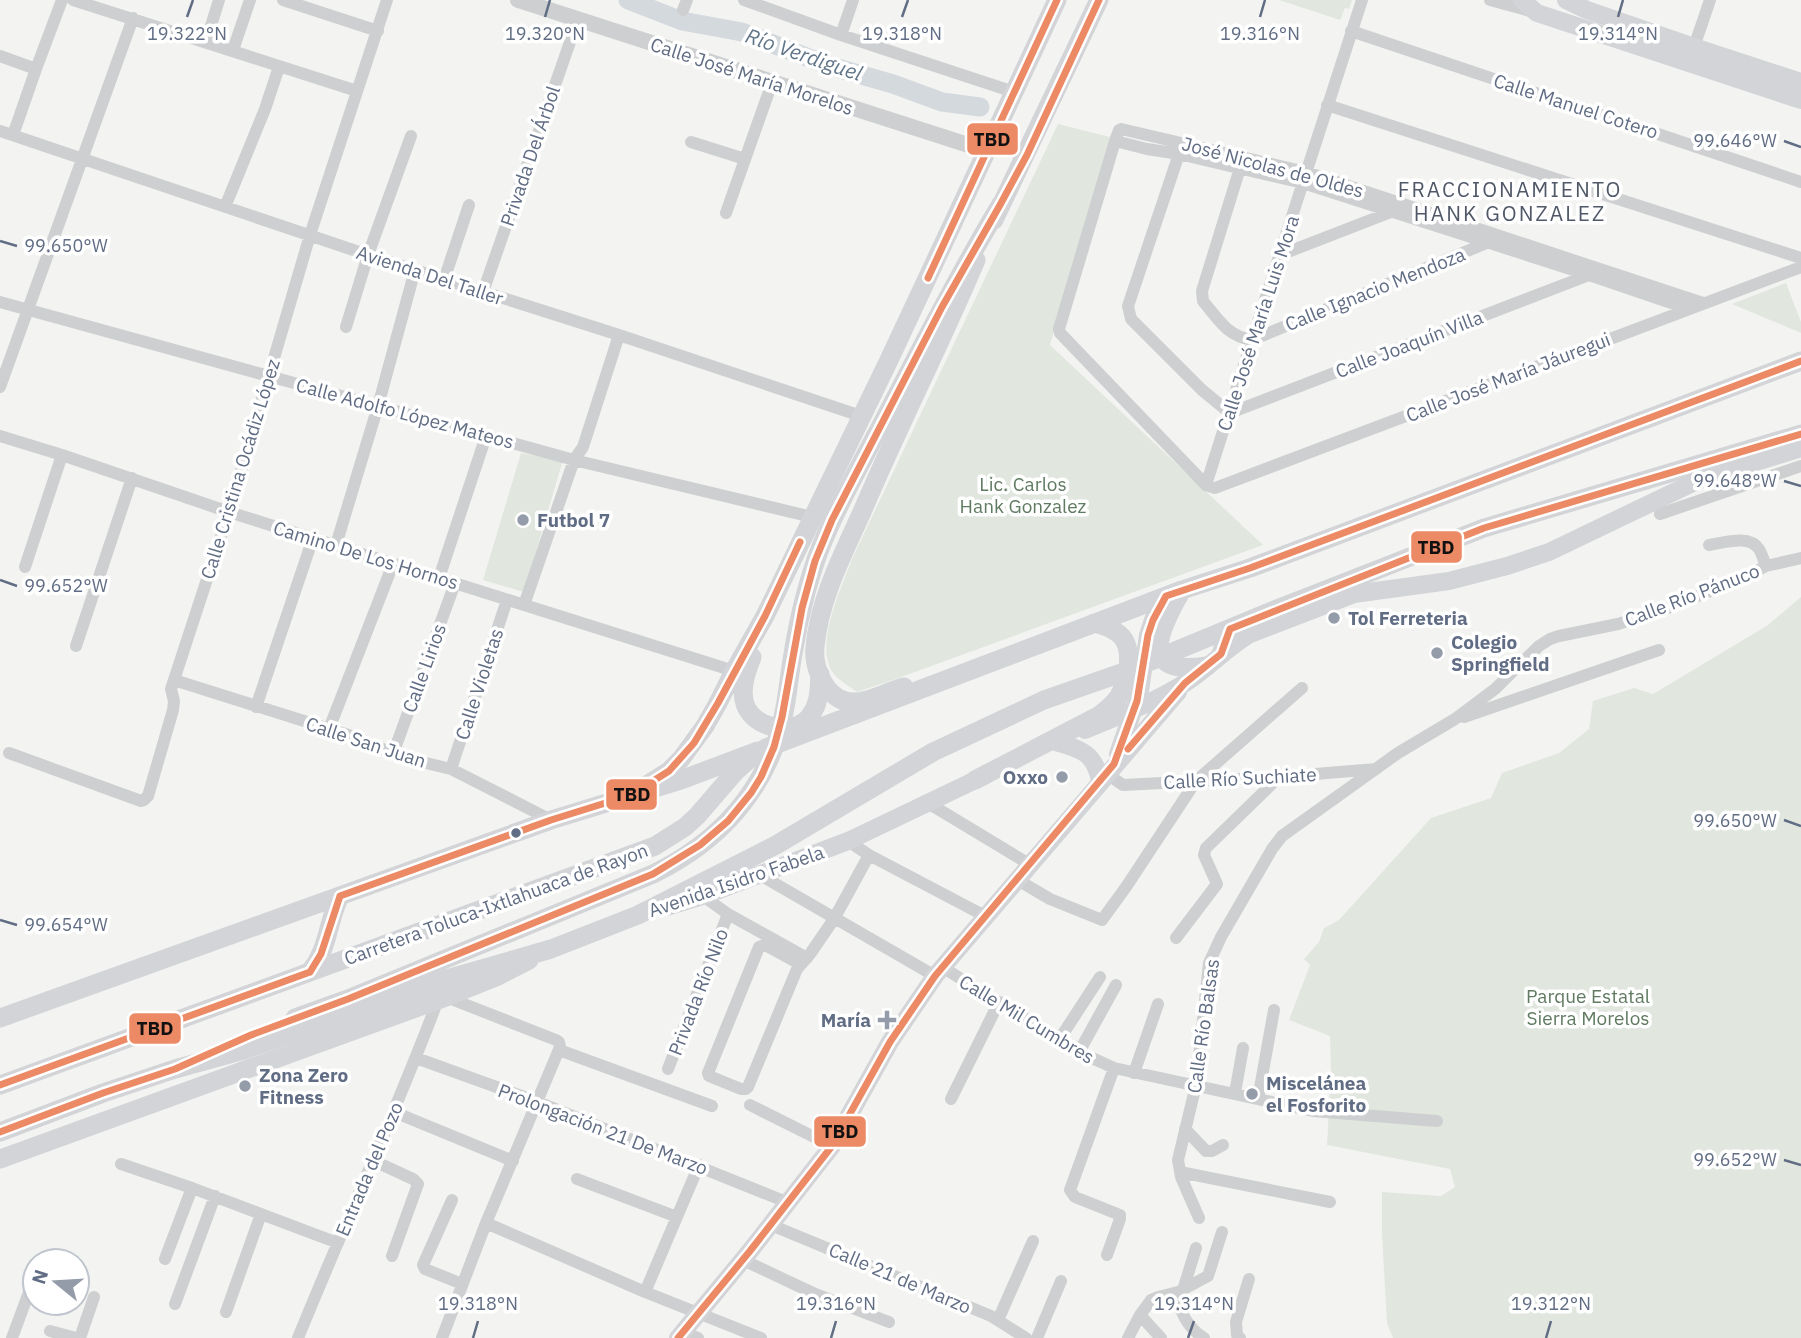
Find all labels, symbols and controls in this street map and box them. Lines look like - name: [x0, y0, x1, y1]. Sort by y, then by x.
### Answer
- water label: Río Verdiguel: [742, 21, 866, 87]
- text: 19.322°N: [147, 22, 227, 45]
- text: 19.320°N: [505, 22, 585, 45]
- text: 19.318°N: [862, 22, 942, 45]
- text: 19.316°N: [1220, 22, 1300, 45]
- text: 19.314°N: [1578, 22, 1658, 45]
- street label: Calle José María Morelos: [647, 32, 857, 120]
- street label: Calle Manuel Cotero: [1491, 68, 1661, 144]
- street label: Privada Del Árbol: [495, 83, 565, 229]
- line badge: TBD: [966, 122, 1019, 156]
- text: TBD: [973, 127, 1011, 151]
- text: 99.646°W: [1693, 129, 1777, 152]
- street label: José Nicolas de Oldes: [1180, 131, 1366, 203]
- district label: FRACCIONAMIENTO HANK GONZALEZ: [1398, 175, 1622, 227]
- street label: Calle José María Luis Mora: [1212, 212, 1304, 434]
- text: 99.650°W: [24, 234, 108, 257]
- street label: Avienda Del Taller: [354, 240, 506, 310]
- street label: Calle Ignacio Mendoza: [1281, 242, 1469, 336]
- street label: Calle Joaquín Villa: [1332, 305, 1486, 383]
- street label: Calle José María Jáuregui: [1402, 327, 1614, 427]
- street label: Calle Cristina Ocádiz López: [195, 356, 285, 582]
- street label: Calle Adolfo López Mateos: [293, 372, 517, 454]
- text: 99.648°W: [1693, 469, 1777, 492]
- park label: Lic. Carlos Hank Gonzalez: [960, 472, 1087, 518]
- place label: Futbol 7: [537, 508, 610, 532]
- marker: Futbol 7: [515, 512, 531, 528]
- street label: Camino De Los Hornos: [271, 515, 461, 595]
- line badge: TBD: [1410, 530, 1463, 564]
- text: TBD: [1417, 535, 1455, 559]
- street label: Calle Río Pánuco: [1621, 558, 1763, 632]
- text: 99.652°W: [24, 574, 108, 597]
- place label: Tol Ferreteria: [1348, 606, 1468, 630]
- marker: Tol Ferreteria: [1326, 610, 1342, 626]
- street label: Calle Lirios: [397, 620, 451, 716]
- street label: Calle Violetas: [450, 625, 508, 743]
- place label: Colegio Springfield: [1451, 630, 1550, 676]
- marker: Colegio Springfield: [1429, 645, 1445, 661]
- street label: Calle San Juan: [303, 711, 429, 773]
- street label: Calle Río Suchiate: [1163, 762, 1317, 794]
- place label: Oxxo: [1003, 765, 1048, 789]
- marker: Oxxo: [1054, 769, 1070, 785]
- line badge: TBD: [605, 778, 658, 811]
- text: TBD: [613, 782, 651, 806]
- text: 99.650°W: [1693, 809, 1777, 832]
- unlabelled marker: [509, 826, 523, 840]
- street label: Carretera Toluca-Ixtlahuaca de Rayon: [341, 838, 651, 970]
- street label: Avenida Isidro Fabela: [645, 840, 827, 922]
- text: 99.654°W: [24, 913, 108, 936]
- street label: Privada Río Nilo: [663, 925, 733, 1059]
- street label: Calle Río Balsas: [1182, 957, 1224, 1095]
- street label: Calle Mil Cumbres: [955, 969, 1099, 1069]
- park label: Parque Estatal Sierra Morelos: [1526, 984, 1650, 1030]
- place label: María: [821, 1008, 871, 1032]
- marker: María: [877, 1010, 897, 1030]
- line badge: TBD: [128, 1012, 182, 1045]
- text: TBD: [136, 1016, 174, 1040]
- place label: Zona Zero Fitness: [259, 1063, 348, 1109]
- place label: Miscelánea el Fosforito: [1266, 1071, 1367, 1117]
- marker: Zona Zero Fitness: [237, 1078, 253, 1094]
- street label: Prolongación 21 De Marzo: [495, 1078, 711, 1180]
- marker: Miscelánea el Fosforito: [1244, 1086, 1260, 1102]
- street label: Entrada del Pozo: [330, 1098, 408, 1240]
- line badge: TBD: [813, 1115, 867, 1148]
- text: TBD: [821, 1119, 859, 1143]
- text: 99.652°W: [1693, 1148, 1777, 1171]
- street label: Calle 21 de Marzo: [825, 1237, 975, 1319]
- north arrow: [21, 1247, 91, 1317]
- text: N: [26, 1266, 53, 1287]
- text: 19.318°N: [438, 1292, 518, 1315]
- text: 19.316°N: [796, 1292, 876, 1315]
- text: 19.314°N: [1154, 1292, 1234, 1315]
- text: 19.312°N: [1511, 1292, 1591, 1315]

